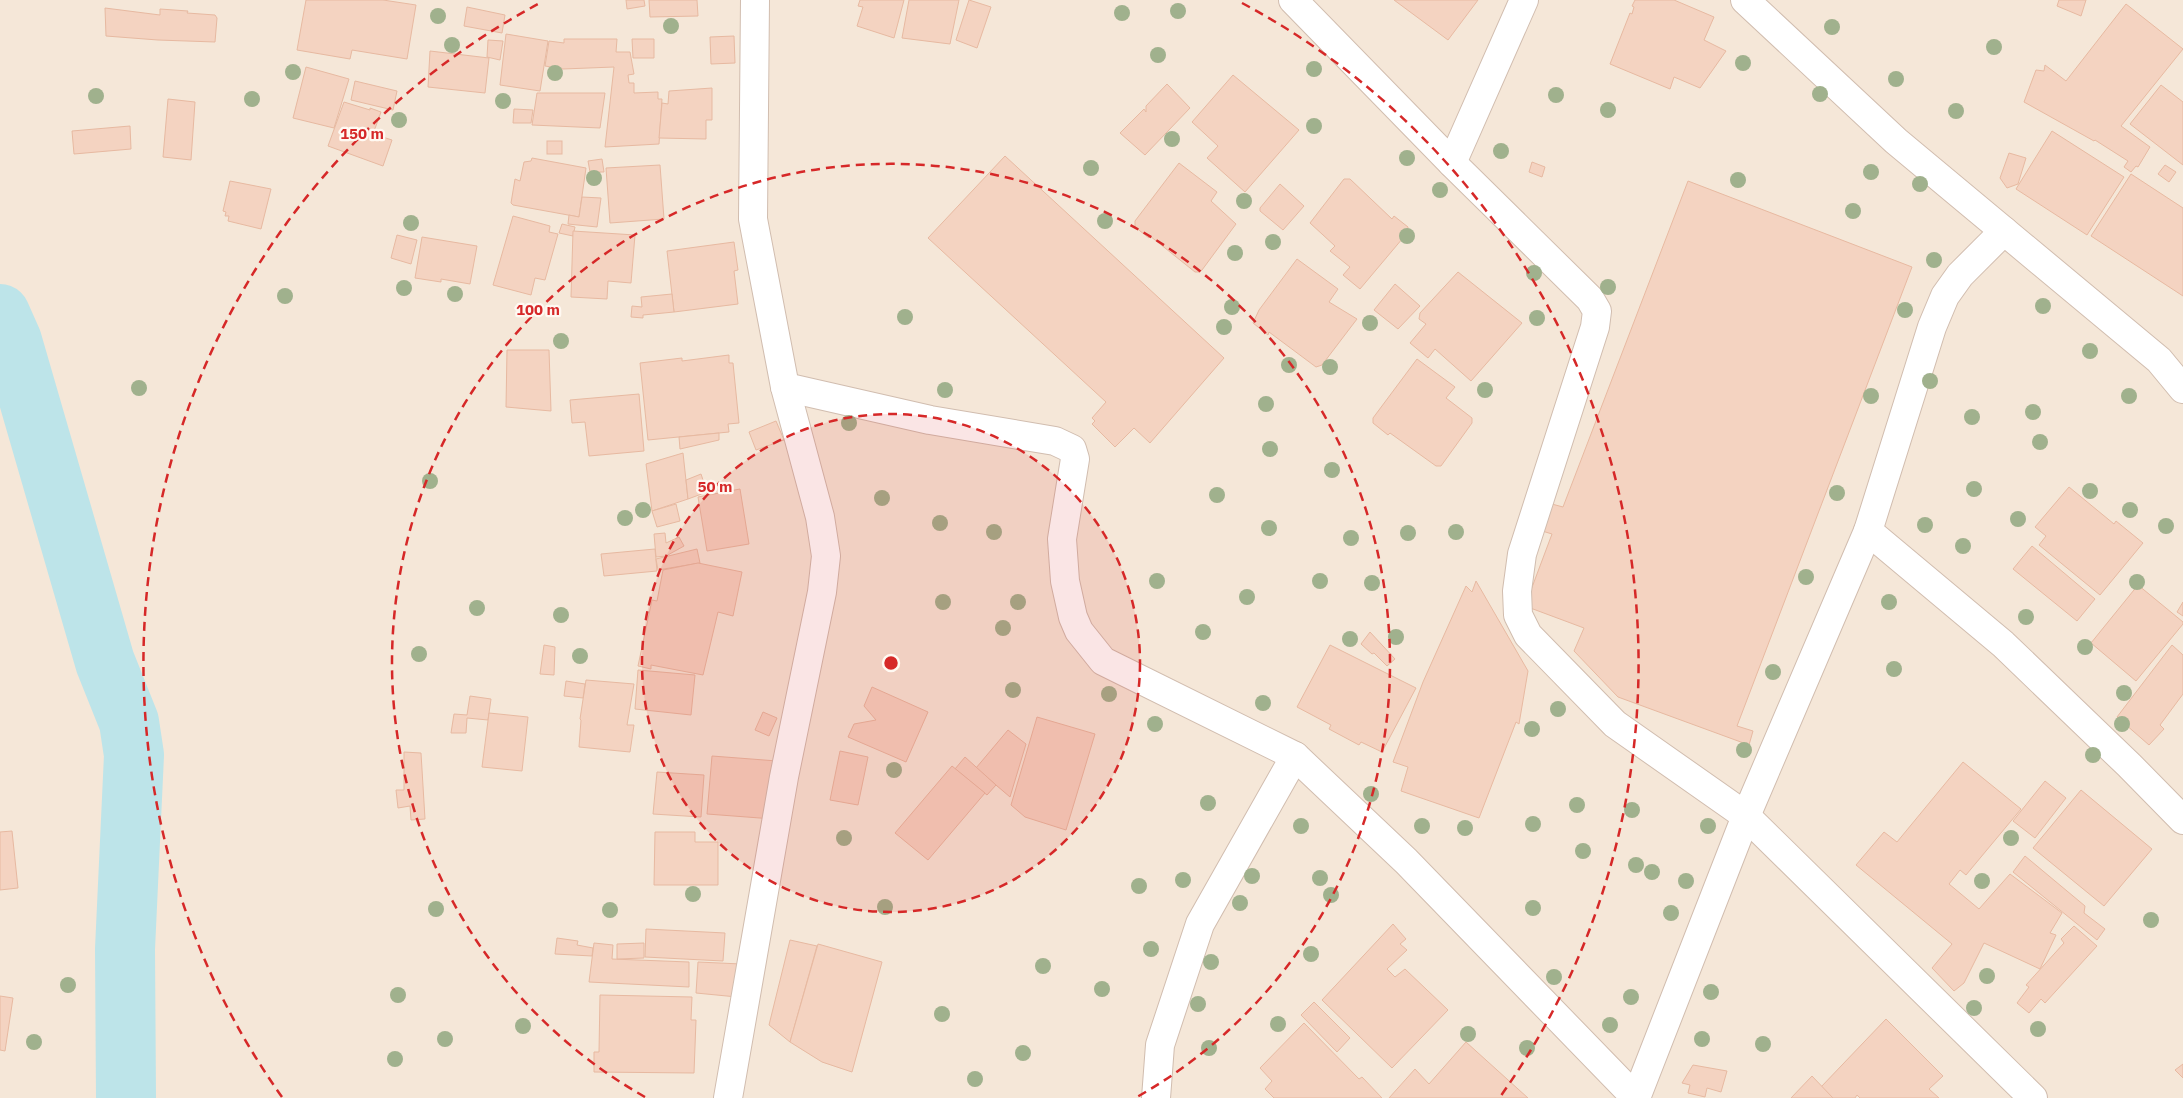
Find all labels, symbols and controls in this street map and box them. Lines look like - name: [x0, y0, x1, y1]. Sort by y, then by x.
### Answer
- text: 150 m: [340, 124, 384, 143]
- text: 100 m: [516, 300, 560, 319]
- text: 50 m: [698, 477, 732, 496]
- centre of rings: [882, 654, 900, 672]

